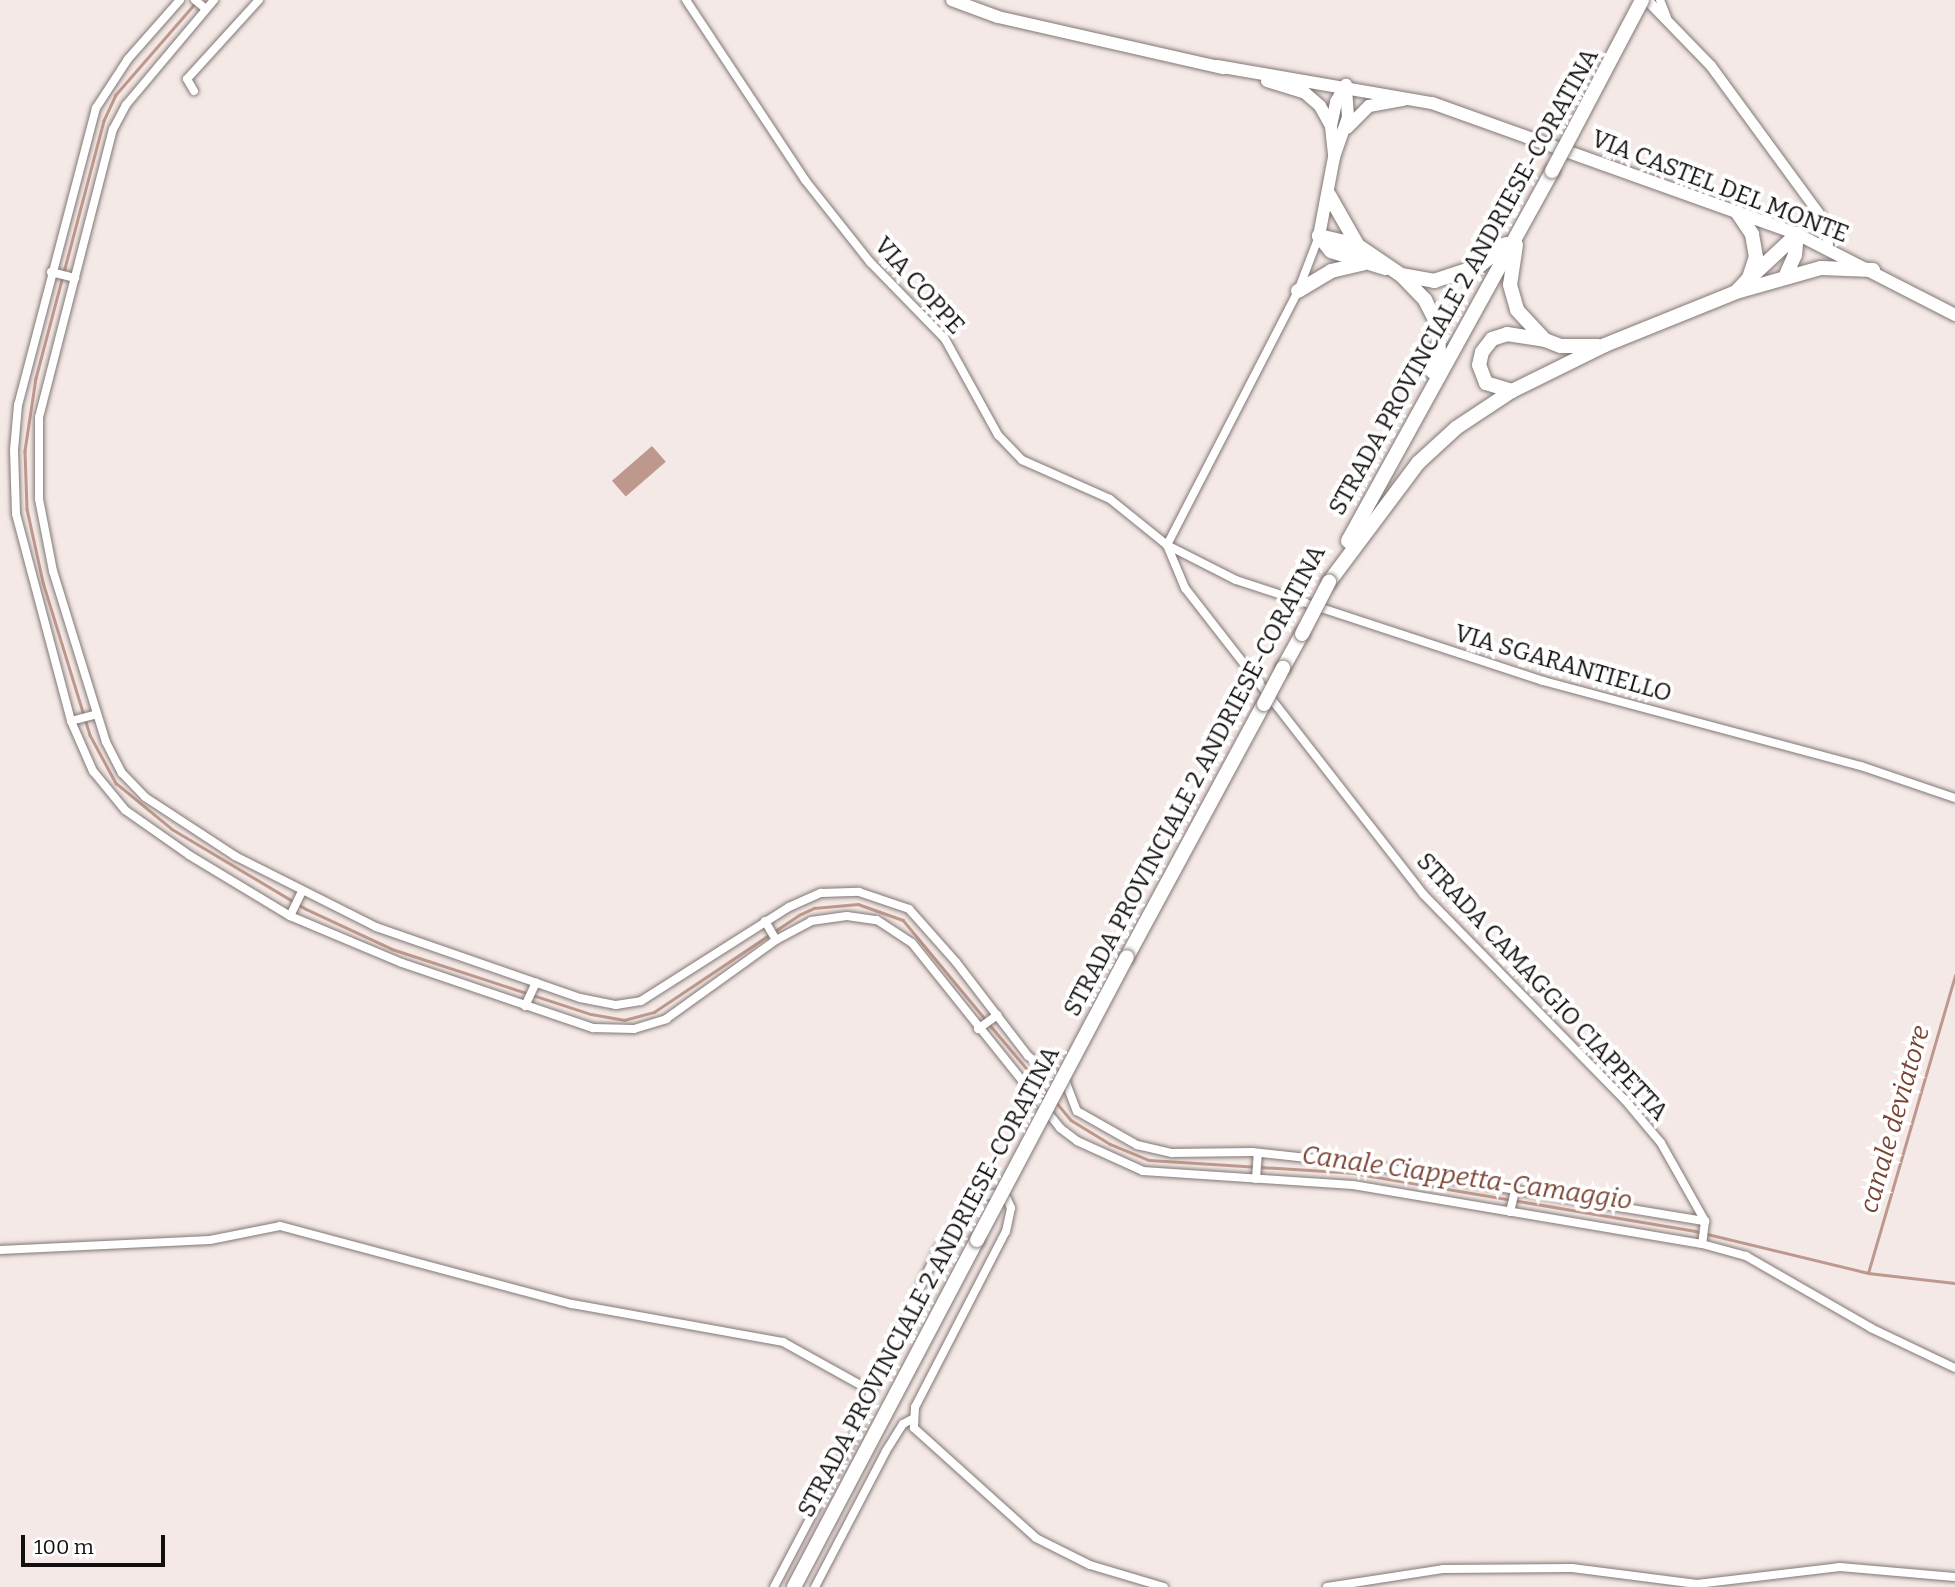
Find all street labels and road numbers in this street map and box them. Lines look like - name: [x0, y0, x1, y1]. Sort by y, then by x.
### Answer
- street label: STRADA PROVINCIALE 2 ANDRIESE-CORATINA: [1323, 44, 1605, 520]
- street label: VIA CASTEL DEL MONTE: [1587, 125, 1853, 249]
- street label: VIA COPPE: [868, 232, 970, 340]
- street label: STRADA PROVINCIALE 2 ANDRIESE-CORATINA: [1058, 541, 1332, 1021]
- street label: VIA SGARANTIELLO: [1451, 619, 1675, 709]
- street label: STRADA CAMAGGIO CIAPPETTA: [1410, 847, 1674, 1127]
- street label: STRADA PROVINCIALE 2 ANDRIESE-CORATINA: [792, 1042, 1066, 1522]

